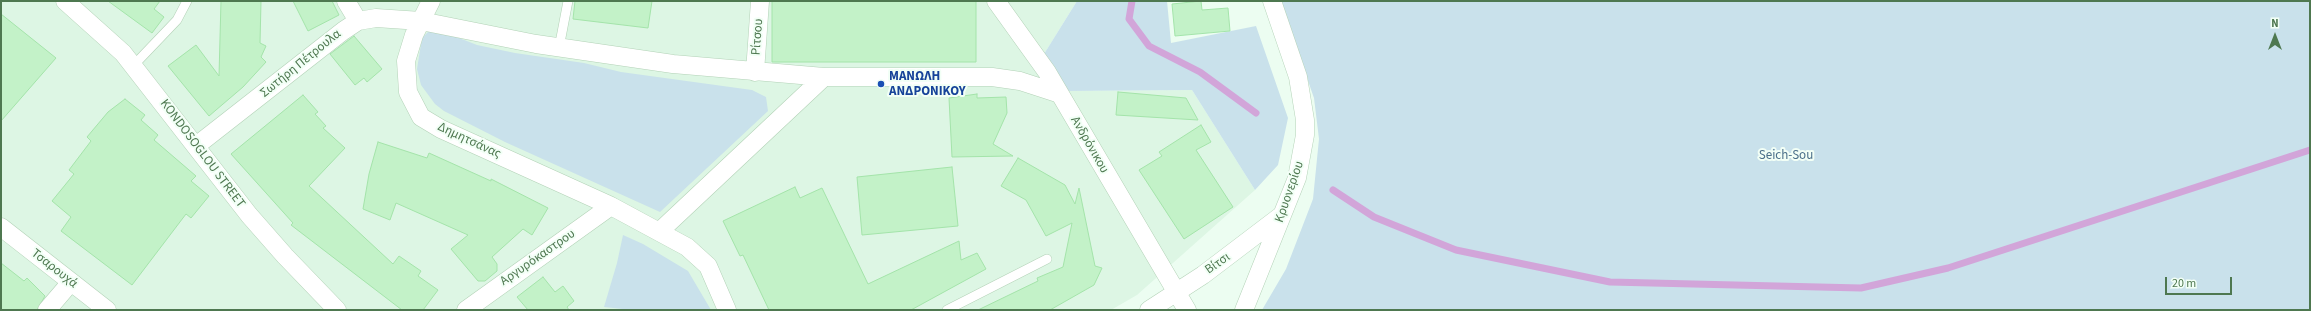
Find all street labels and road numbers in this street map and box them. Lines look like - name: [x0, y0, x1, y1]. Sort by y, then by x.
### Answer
- street label: Ρίτσου: [749, 18, 767, 56]
- street label: Σωτήρη Πέτρουλα: [257, 27, 345, 101]
- street label: KONDOSOGLOU STREET: [156, 97, 248, 211]
- street label: Ανδρόνικου: [1066, 114, 1112, 176]
- street label: Δημητσάνας: [435, 120, 503, 162]
- street label: Κρυονερίου: [1272, 159, 1308, 225]
- street label: Αργυρόκαστρου: [497, 226, 579, 290]
- street label: Τσαρουχά: [28, 246, 80, 292]
- street label: Βίτσι: [1202, 250, 1234, 278]

